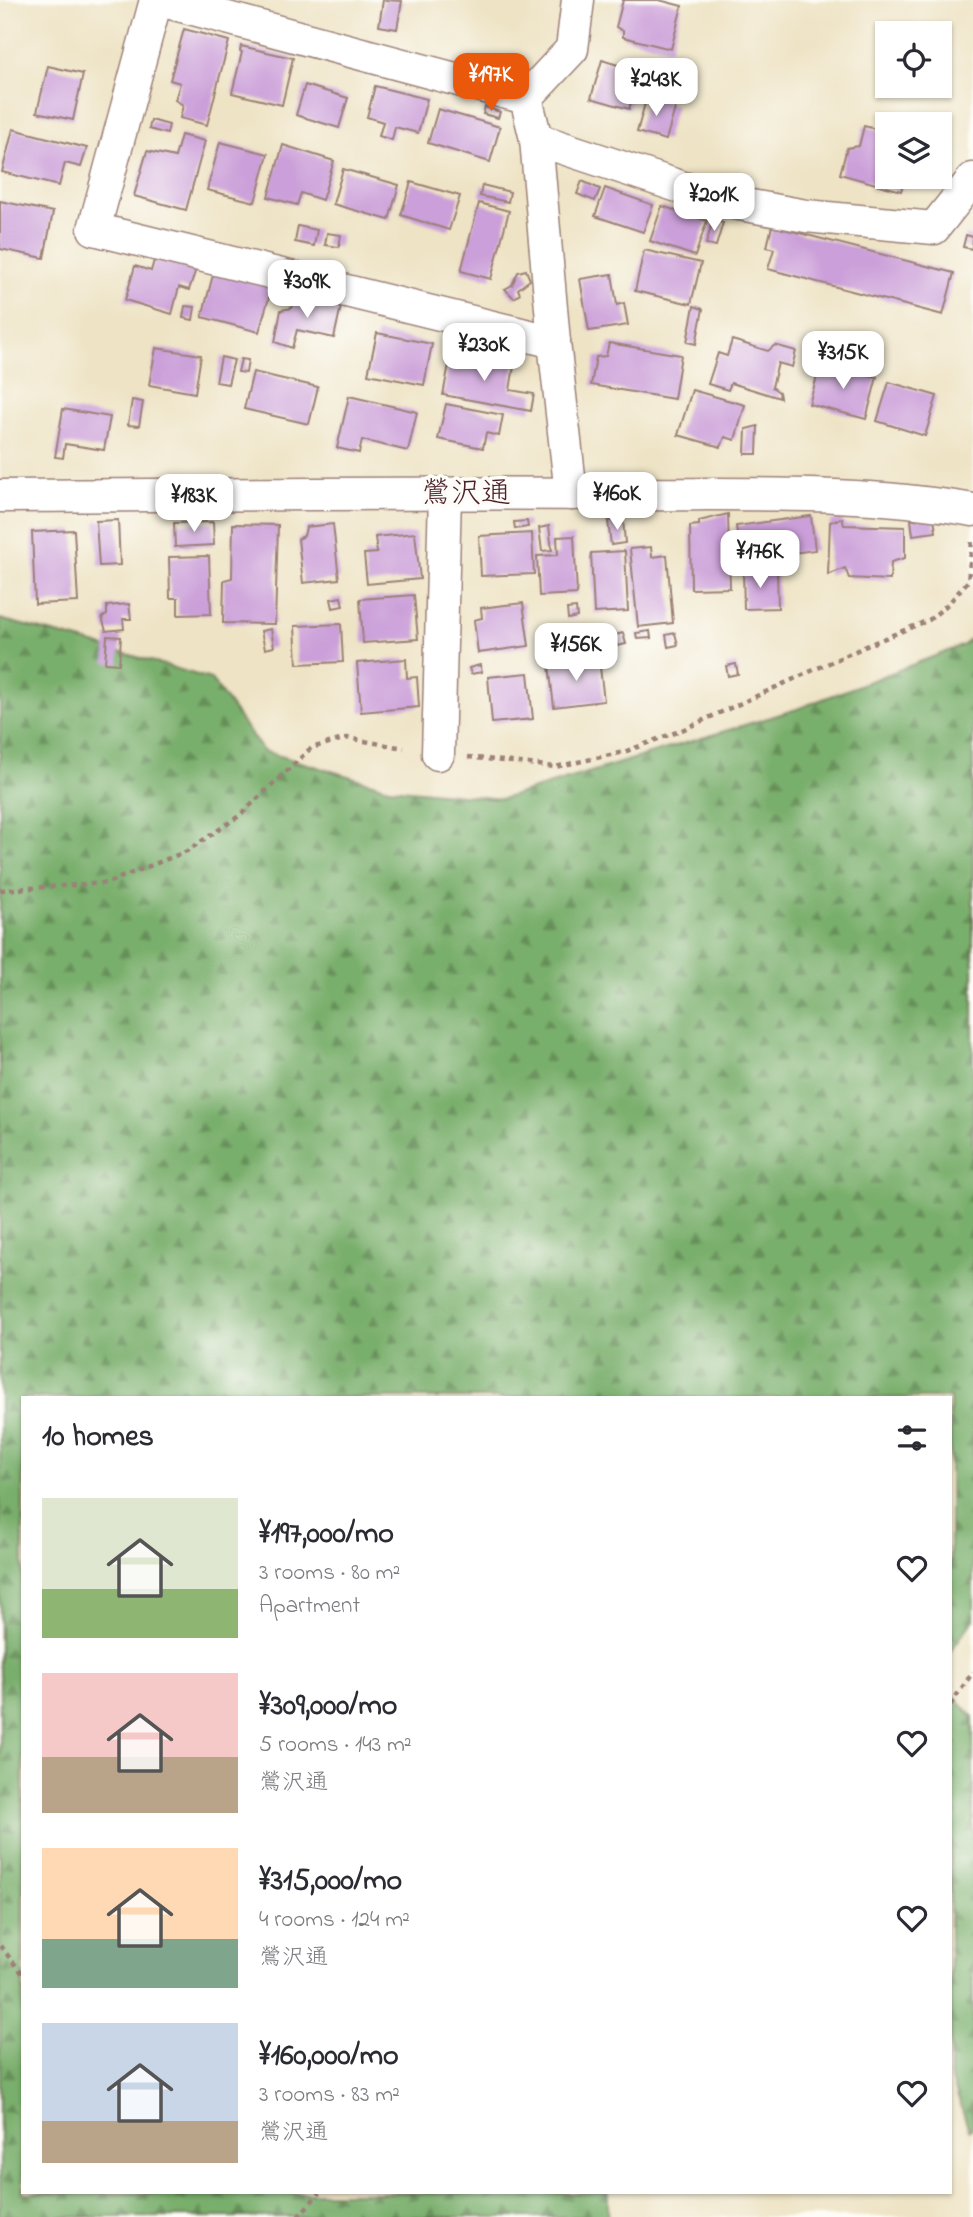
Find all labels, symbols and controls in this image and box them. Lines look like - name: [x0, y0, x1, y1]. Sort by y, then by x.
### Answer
- map controls: [875, 21, 952, 189]
- button: locate: [875, 21, 952, 98]
- pin: ¥197K: [442, 54, 540, 113]
- pin: ¥243K: [607, 58, 705, 118]
- text: ¥197K: [469, 59, 513, 92]
- text: ¥243K: [631, 64, 681, 97]
- button: layers: [875, 112, 952, 189]
- pin: ¥201K: [665, 174, 763, 233]
- text: ¥201K: [690, 179, 738, 212]
- pin: ¥309K: [258, 260, 356, 320]
- text: ¥309K: [284, 266, 330, 299]
- pin: ¥230K: [435, 324, 533, 383]
- text: ¥230K: [459, 329, 510, 362]
- pin: ¥315K: [794, 332, 892, 391]
- text: ¥315K: [818, 337, 868, 370]
- pin: ¥160K: [568, 472, 666, 532]
- street label: 鶯沢通: [421, 473, 511, 517]
- pin: ¥183K: [145, 475, 243, 534]
- text: ¥160K: [593, 478, 641, 511]
- text: ¥183K: [171, 480, 217, 513]
- pin: ¥176K: [711, 530, 809, 590]
- text: ¥176K: [736, 536, 784, 569]
- pin: ¥156K: [527, 624, 625, 683]
- text: ¥156K: [551, 629, 601, 662]
- text: 10 homes: [42, 1416, 154, 1460]
- icon: filters: [893, 1419, 931, 1457]
- text: ¥197,000/mo: [259, 1513, 394, 1557]
- icon: home: [98, 1526, 182, 1610]
- icon: heart: [893, 1549, 931, 1587]
- text: 3 rooms · 80 m²: [259, 1557, 400, 1590]
- text: Apartment: [259, 1590, 360, 1623]
- text: ¥309,000/mo: [259, 1685, 397, 1729]
- icon: home: [98, 1701, 182, 1785]
- icon: heart: [893, 1724, 931, 1762]
- text: 5 rooms · 143 m²: [259, 1729, 412, 1762]
- text: 鶯沢通: [259, 1767, 328, 1800]
- text: ¥315,000/mo: [259, 1860, 402, 1904]
- icon: home: [98, 1876, 182, 1960]
- icon: heart: [893, 1899, 931, 1937]
- text: 4 rooms · 124 m²: [259, 1904, 410, 1937]
- text: 鶯沢通: [259, 1942, 328, 1975]
- text: ¥160,000/mo: [259, 2035, 399, 2079]
- icon: home: [98, 2051, 182, 2135]
- icon: heart: [893, 2074, 931, 2112]
- text: 3 rooms · 83 m²: [259, 2079, 400, 2112]
- text: 鶯沢通: [259, 2117, 328, 2150]

